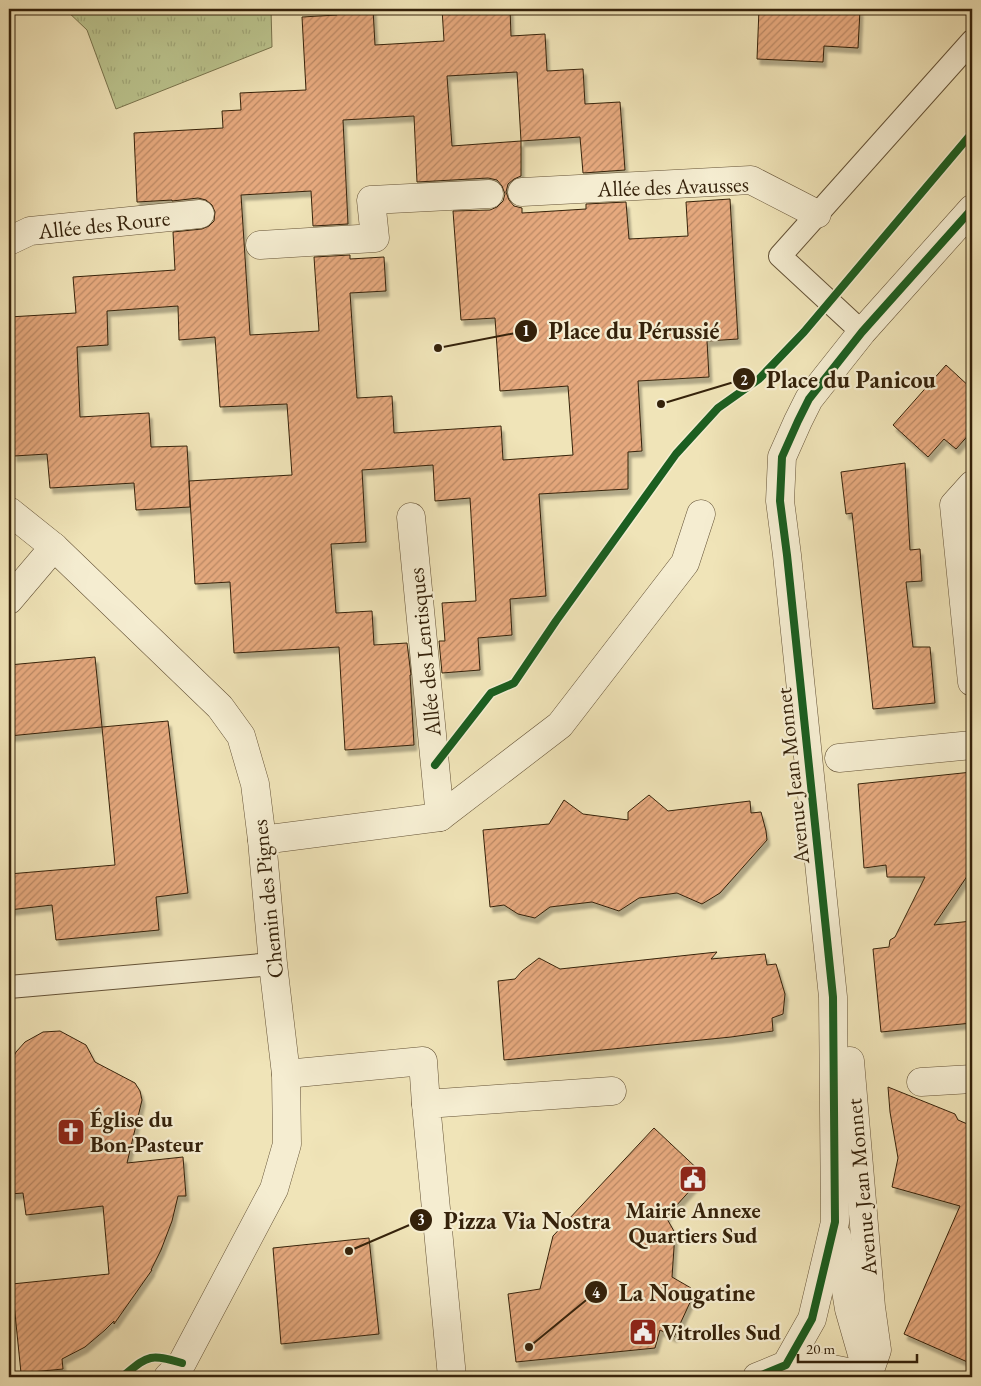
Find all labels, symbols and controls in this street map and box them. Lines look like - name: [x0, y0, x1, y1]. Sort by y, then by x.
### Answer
- street label: Allée des Avausses: [596, 169, 749, 204]
- street label: Allée des Roure: [36, 203, 172, 246]
- callout: Place du Pérussié: [513, 312, 729, 351]
- text: Place du Pérussié: [549, 315, 719, 346]
- text: 1: [522, 321, 530, 340]
- callout: Place du Panicou: [731, 360, 946, 399]
- text: Place du Panicou: [766, 364, 937, 395]
- text: 2: [740, 370, 748, 389]
- street label: Allée des Lentisques: [401, 566, 448, 739]
- street label: Avenue Jean Monnet: [769, 686, 816, 867]
- street label: Chemin des Pignes: [245, 818, 290, 980]
- street label: Avenue Jean Monnet: [839, 1097, 884, 1278]
- place label: Église du Bon-Pasteur: [90, 1105, 204, 1159]
- church icon: Église du Bon-Pasteur: [56, 1117, 86, 1147]
- public building icon: Mairie Annexe Quartiers Sud: [678, 1164, 708, 1194]
- place label: Mairie Annexe Quartiers Sud: [625, 1196, 761, 1250]
- callout: Pizza Via Nostra: [408, 1201, 621, 1240]
- text: Pizza Via Nostra: [443, 1205, 611, 1236]
- text: 3: [417, 1210, 425, 1229]
- callout: La Nougatine: [583, 1273, 765, 1312]
- text: La Nougatine: [619, 1277, 755, 1309]
- text: 4: [592, 1283, 601, 1302]
- public building icon: Vitrolles Sud: [628, 1317, 658, 1347]
- place label: Vitrolles Sud: [662, 1318, 781, 1347]
- scale bar: [798, 1331, 917, 1363]
- text: 20 m: [806, 1339, 835, 1358]

